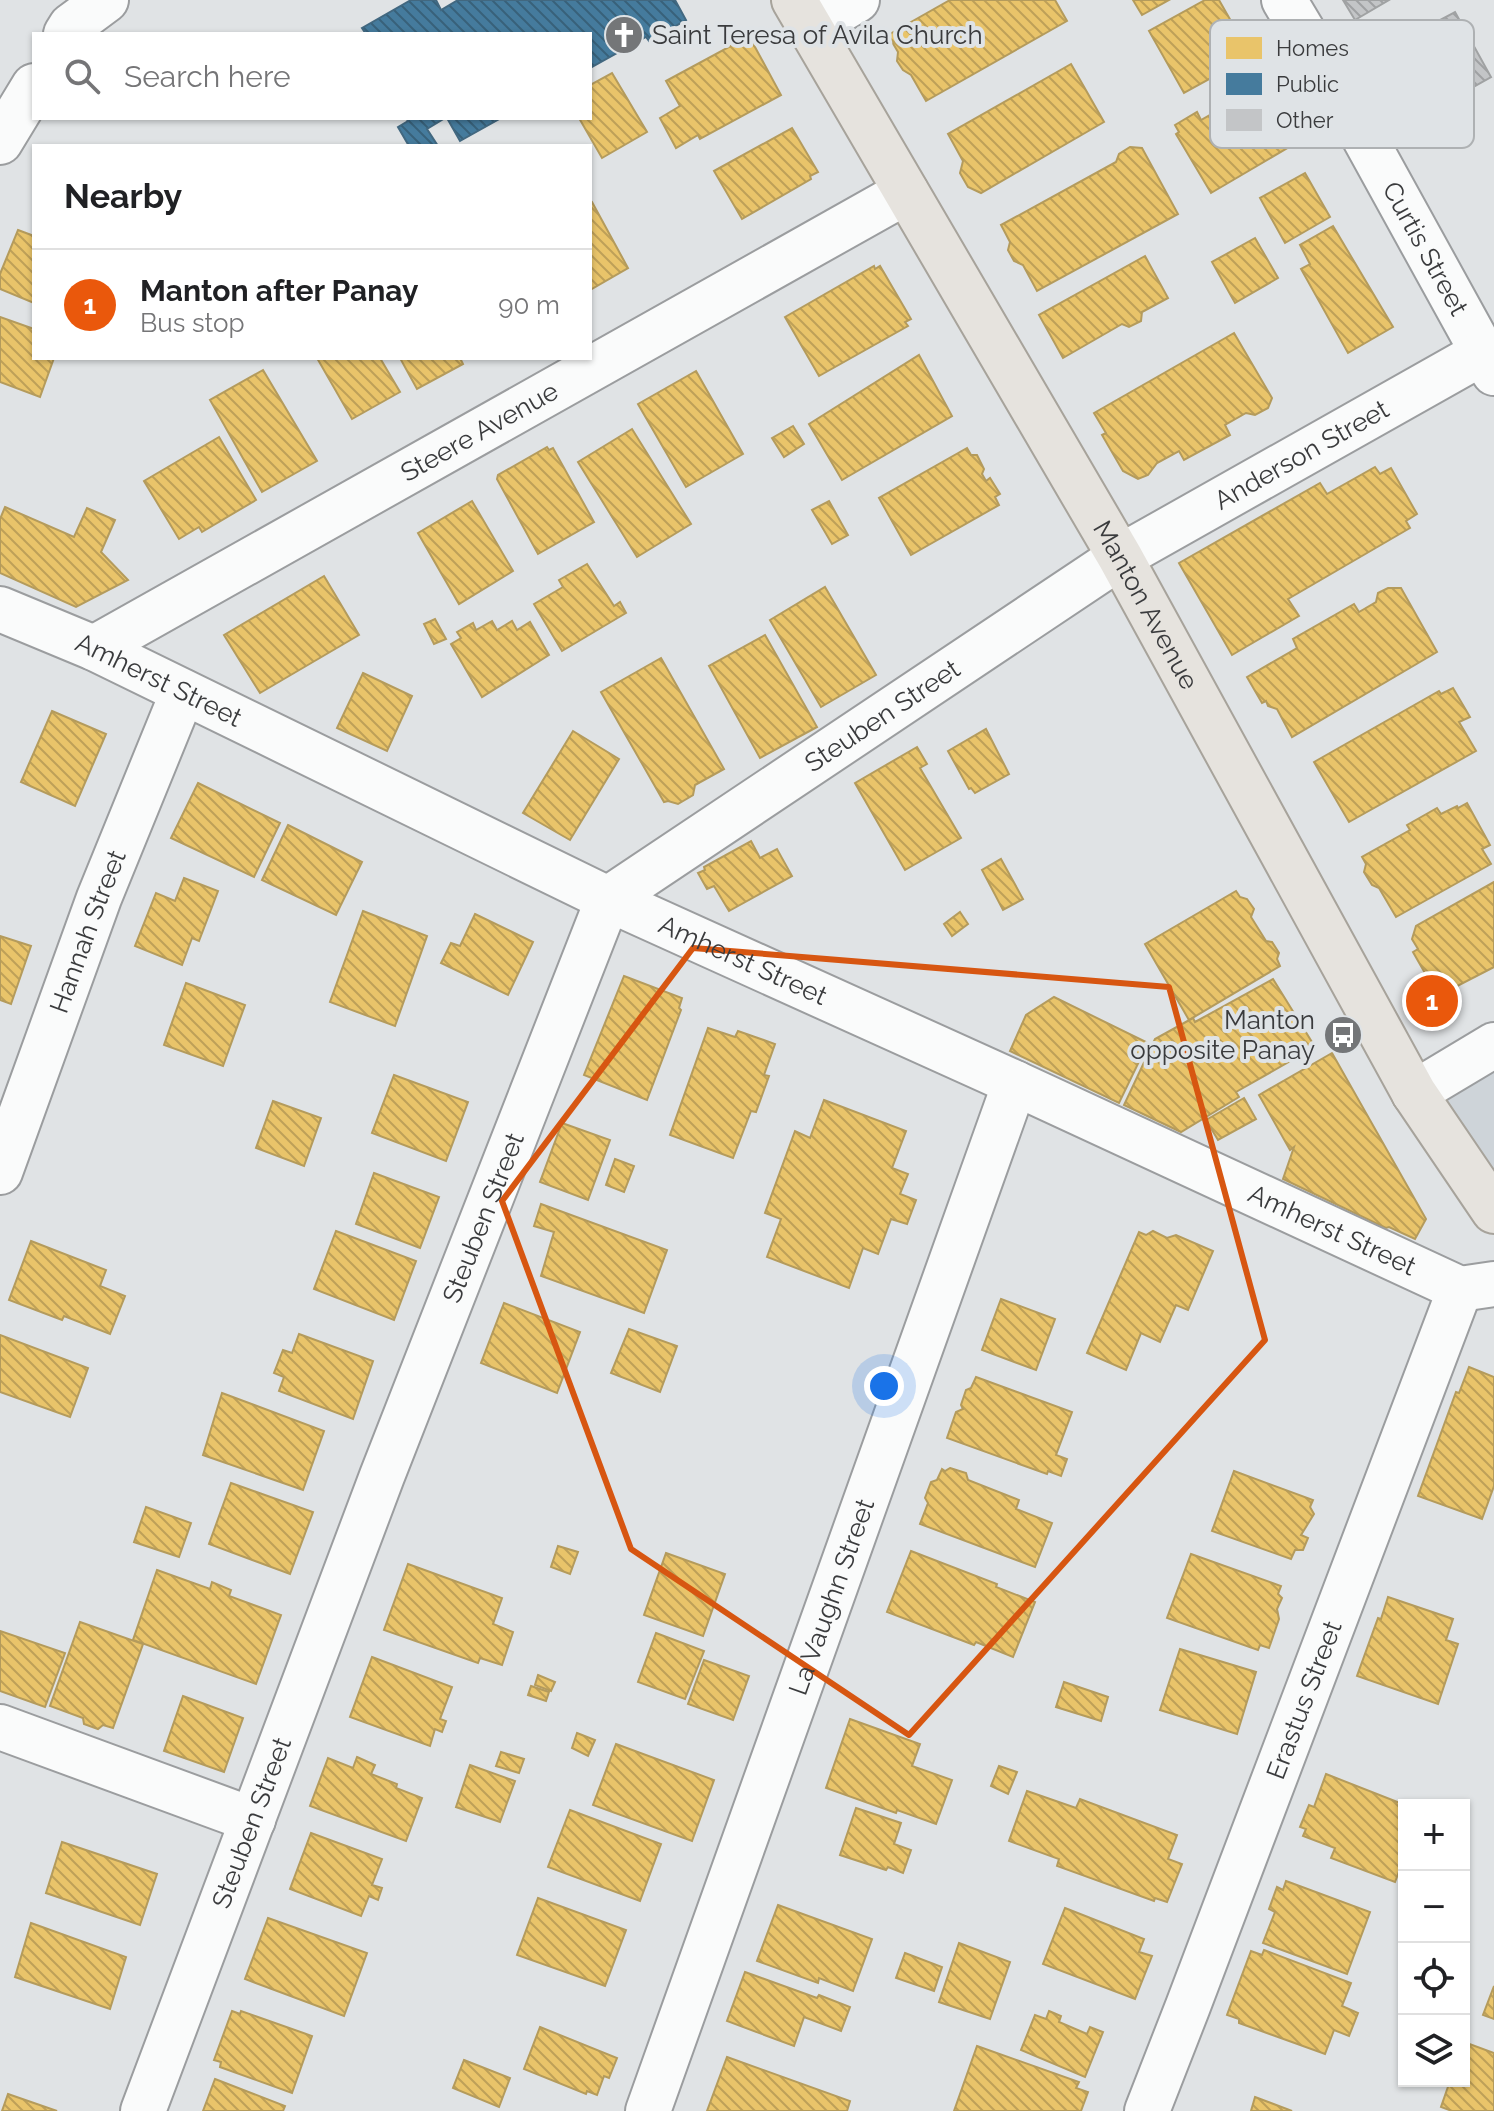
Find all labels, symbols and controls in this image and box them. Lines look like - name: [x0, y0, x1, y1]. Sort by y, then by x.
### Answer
- church icon: Saint Teresa of Avila Church: [603, 14, 645, 56]
- place label: Saint Teresa of Avila Church: [652, 20, 983, 50]
- legend: [1210, 20, 1474, 148]
- search box: [32, 32, 592, 120]
- text: Homes: [1276, 35, 1349, 61]
- icon: search: [60, 54, 104, 98]
- text: Search here: [124, 59, 291, 94]
- text: Public: [1276, 71, 1339, 97]
- text: Other: [1276, 107, 1334, 133]
- text: Nearby: [64, 176, 182, 216]
- street label: Curtis Street: [1377, 176, 1474, 321]
- text: Manton after Panay: [140, 273, 419, 308]
- text: 1: [84, 290, 96, 320]
- text: 90 m: [498, 290, 560, 320]
- text: Bus stop: [140, 308, 245, 338]
- street label: Steere Avenue: [395, 375, 563, 488]
- street label: Anderson Street: [1209, 394, 1394, 516]
- street label: Manton Avenue: [1087, 515, 1205, 695]
- street label: Amherst Street: [71, 627, 247, 733]
- street label: Steuben Street: [799, 653, 966, 778]
- street label: Hannah Street: [44, 845, 132, 1017]
- street label: Amherst Street: [654, 909, 832, 1011]
- pin: 1: [1406, 971, 1458, 1031]
- place label: Manton opposite Panay: [1130, 1005, 1315, 1065]
- bus stop icon: Manton opposite Panay: [1322, 1014, 1364, 1056]
- street label: Steuben Street: [436, 1128, 530, 1307]
- street label: Amherst Street: [1244, 1178, 1421, 1282]
- your location: [864, 1366, 904, 1406]
- street label: La Vaughn Street: [783, 1494, 880, 1699]
- street label: Erastus Street: [1260, 1616, 1348, 1783]
- street label: Steuben Street: [206, 1733, 297, 1912]
- map controls: [1398, 1799, 1470, 2087]
- button: +: [1398, 1799, 1470, 1871]
- button: −: [1398, 1871, 1470, 1943]
- button: locate: [1398, 1943, 1470, 2015]
- button: layers: [1398, 2015, 1470, 2087]

